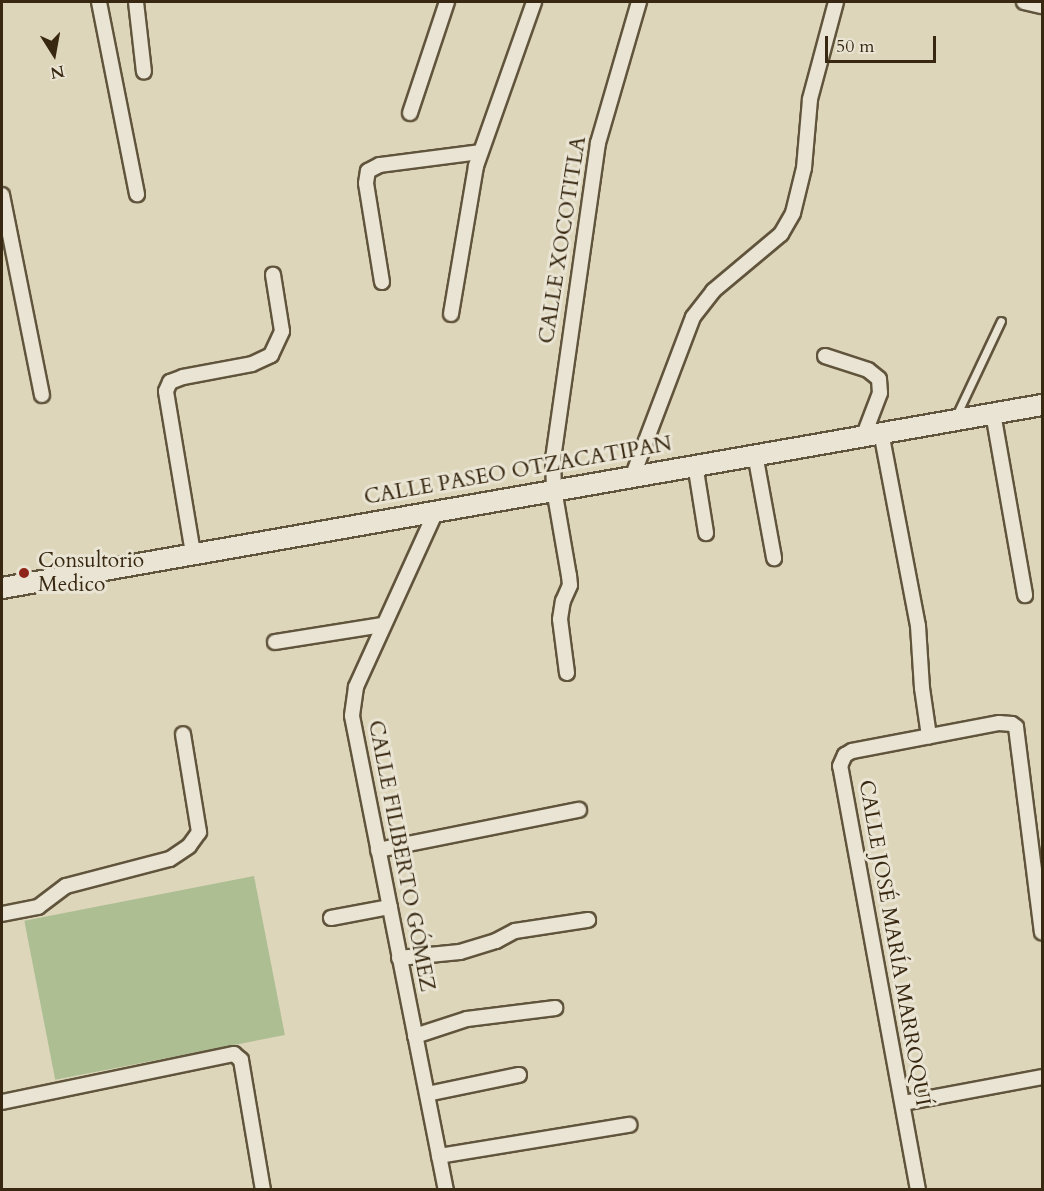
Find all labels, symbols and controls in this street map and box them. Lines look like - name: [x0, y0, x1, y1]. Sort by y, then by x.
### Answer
- north arrow: [24, 24, 84, 84]
- scale bar: [828, 24, 939, 62]
- text: 50 m: [836, 34, 875, 59]
- text: N: [49, 60, 66, 84]
- street label: CALLE XOCOTITLA: [534, 135, 592, 345]
- street label: CALLE PASEO OTZACATIPAN: [362, 432, 674, 510]
- place label: Consultorio Medico: [38, 548, 144, 598]
- marker: Consultorio Medico: [15, 564, 33, 582]
- street label: CALLE FILIBERTO GÓMEZ: [362, 718, 440, 994]
- street label: CALLE JOSÉ MARÍA MARROQUÍ: [853, 778, 935, 1108]

